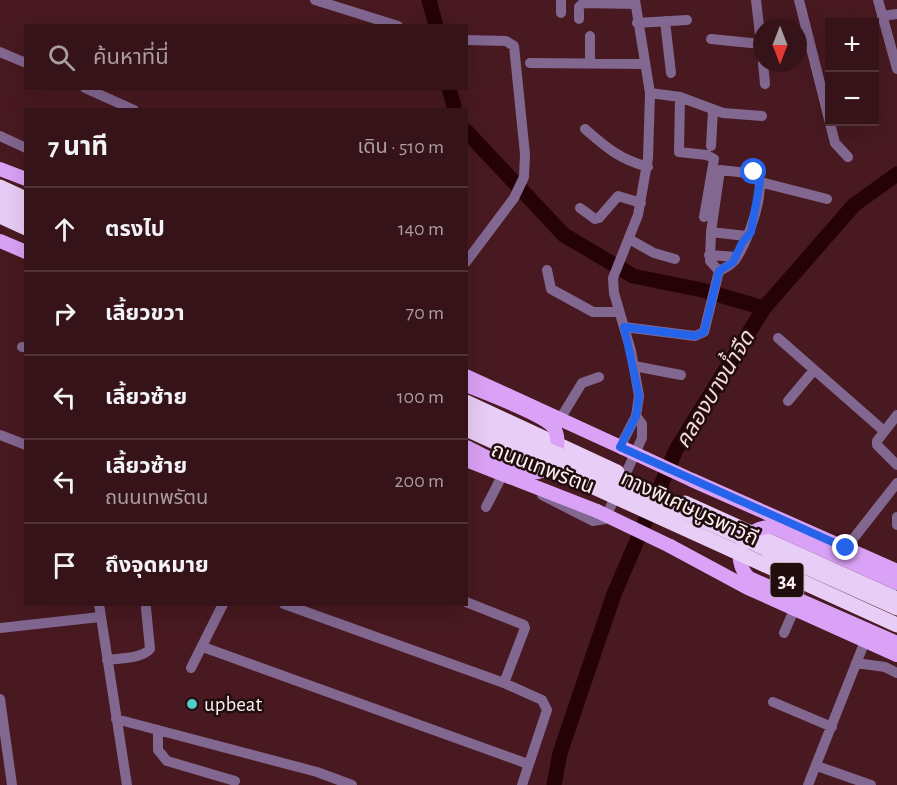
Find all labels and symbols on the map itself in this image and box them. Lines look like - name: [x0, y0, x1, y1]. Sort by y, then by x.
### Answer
- north arrow: [753, 18, 807, 72]
- route start: [740, 158, 766, 184]
- water label: คลองบางน้ำจืด: [667, 323, 759, 452]
- street label: ถนนเทพรัตน: [488, 439, 597, 498]
- street label: ทางพิเศษบูรพาวิถี: [617, 467, 762, 551]
- route end: [832, 534, 858, 560]
- road number: 34: [770, 563, 804, 597]
- place label: upbeat: [204, 694, 263, 715]
- marker: upbeat: [185, 697, 199, 711]

